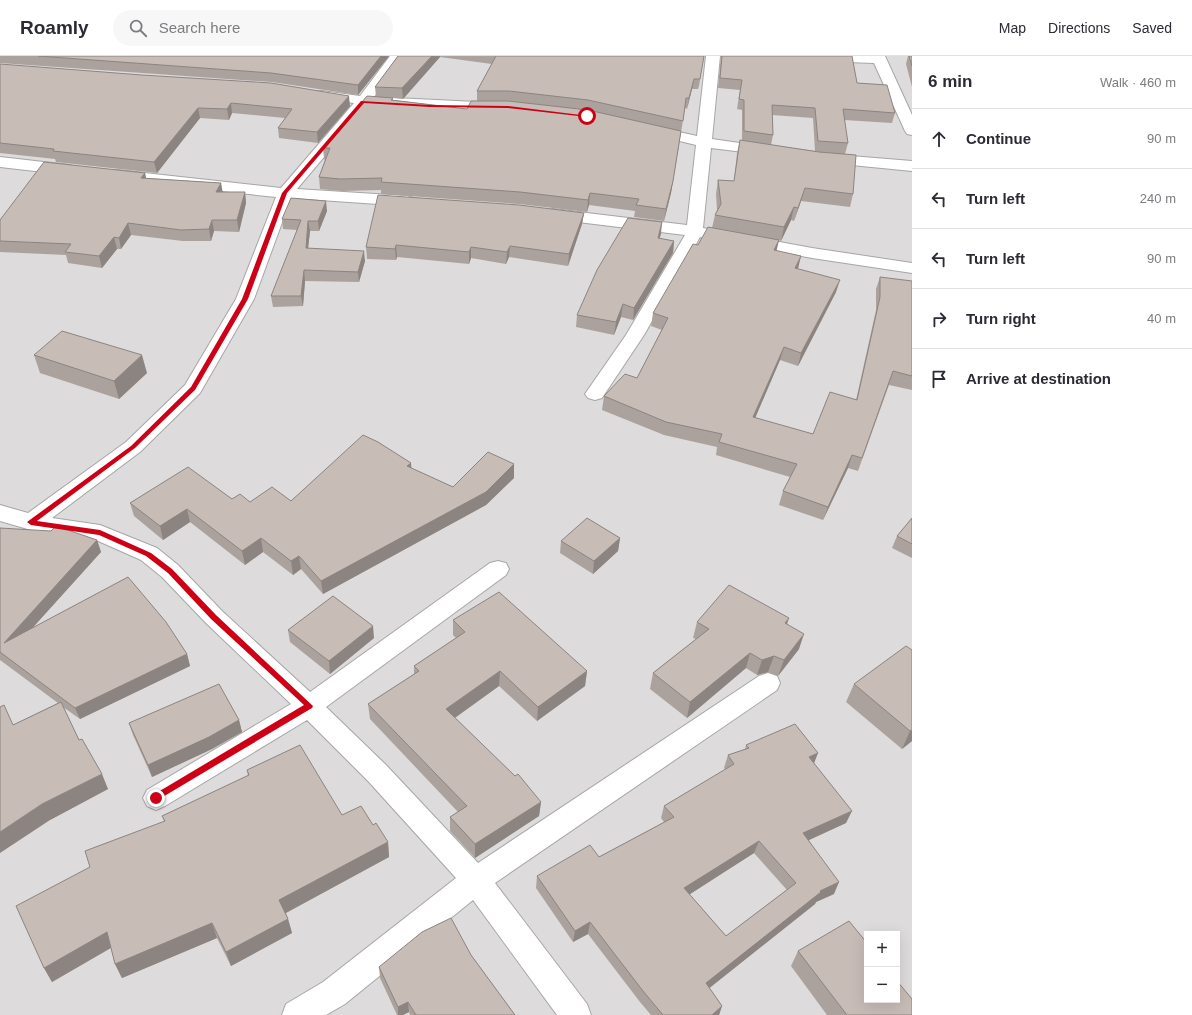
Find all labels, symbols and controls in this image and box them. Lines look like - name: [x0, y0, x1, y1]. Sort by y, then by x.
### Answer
- search box: [113, 10, 393, 46]
- text: Roamly: [20, 17, 89, 38]
- icon: search: [127, 17, 149, 39]
- text: Search here: [159, 19, 240, 36]
- text: Map: [999, 20, 1026, 36]
- text: Directions: [1048, 20, 1110, 36]
- text: Saved: [1132, 20, 1172, 36]
- text: 6 min: [928, 72, 972, 91]
- text: Walk · 460 m: [1100, 75, 1176, 90]
- route start: [578, 107, 596, 125]
- icon: ahead: [928, 128, 950, 150]
- text: Continue: [966, 130, 1031, 147]
- text: 90 m: [1147, 131, 1176, 146]
- icon: left: [928, 188, 950, 210]
- text: Turn left: [966, 190, 1025, 207]
- text: 240 m: [1140, 191, 1176, 206]
- icon: left: [928, 248, 950, 270]
- text: Turn left: [966, 250, 1025, 267]
- text: 90 m: [1147, 251, 1176, 266]
- icon: right: [928, 308, 950, 330]
- text: Turn right: [966, 310, 1036, 327]
- text: 40 m: [1147, 311, 1176, 326]
- icon: arrive: [928, 368, 950, 390]
- text: Arrive at destination: [966, 370, 1111, 387]
- route end: [147, 789, 165, 807]
- map controls: [864, 931, 900, 1003]
- button: +: [864, 931, 900, 967]
- button: −: [864, 967, 900, 1003]

